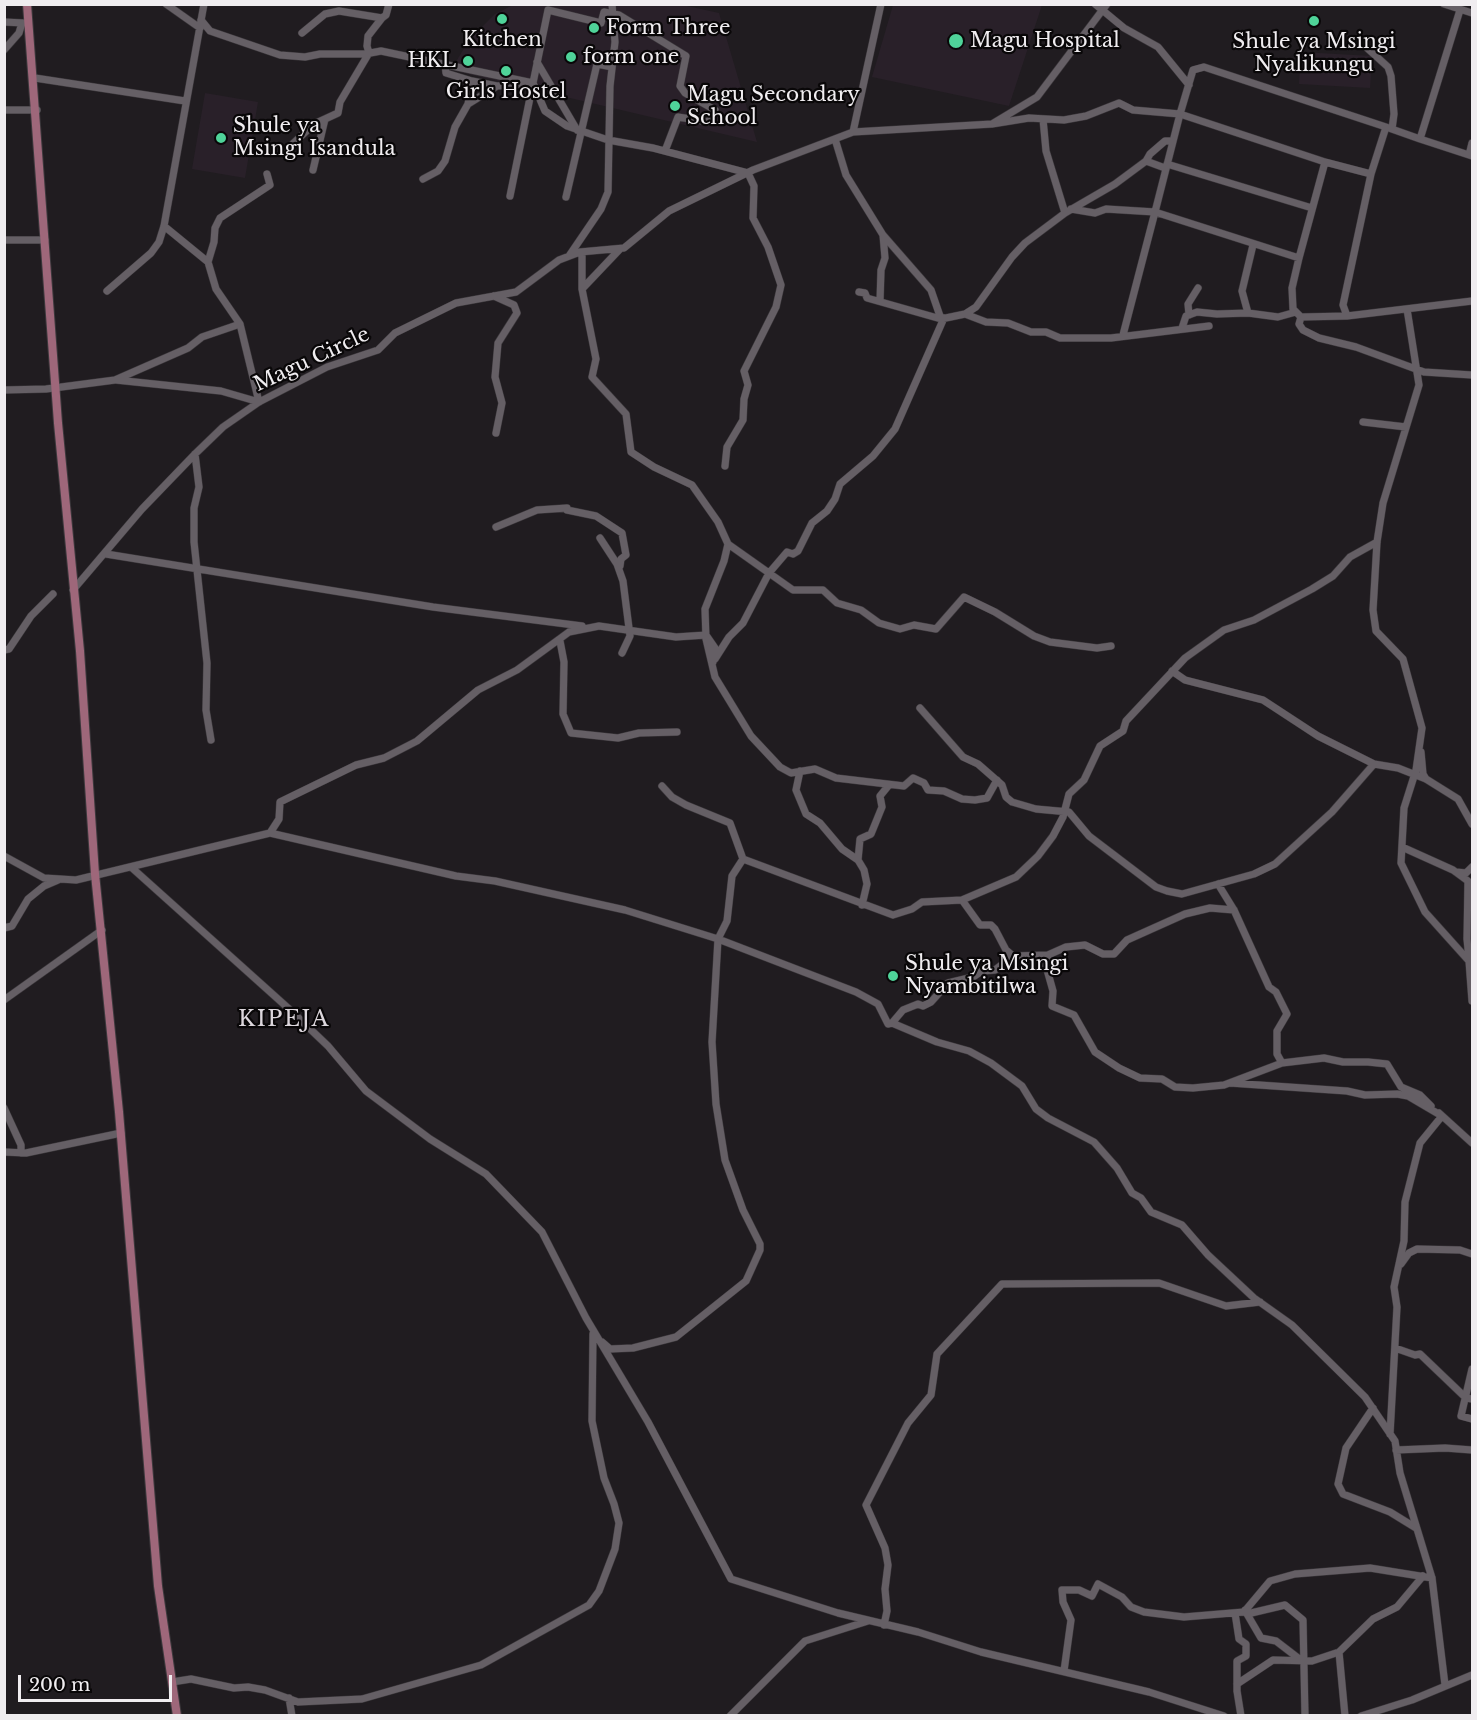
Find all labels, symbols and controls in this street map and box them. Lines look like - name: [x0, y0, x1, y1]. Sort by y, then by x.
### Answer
- marker: Kitchen: [495, 12, 509, 26]
- marker: Shule ya Msingi Nyalikungu: [1307, 14, 1321, 28]
- place label: Form Three: [606, 16, 730, 40]
- marker: Form Three: [587, 21, 601, 35]
- place label: Kitchen: [462, 28, 542, 52]
- place label: Magu Hospital: [970, 29, 1120, 53]
- place label: Shule ya Msingi Nyalikungu: [1232, 30, 1396, 77]
- marker: Magu Hospital: [947, 32, 965, 50]
- place label: form one: [583, 45, 679, 69]
- place label: HKL: [407, 49, 456, 73]
- marker: form one: [564, 50, 578, 64]
- marker: HKL: [461, 54, 475, 68]
- marker: Girls Hostel: [499, 64, 513, 78]
- place label: Girls Hostel: [446, 80, 566, 104]
- place label: Magu Secondary School: [687, 83, 860, 130]
- marker: Magu Secondary School: [668, 99, 682, 113]
- place label: Shule ya Msingi Isandula: [233, 114, 396, 161]
- marker: Shule ya Msingi Isandula: [214, 131, 228, 145]
- street label: Magu Circle: [250, 323, 374, 397]
- place label: Shule ya Msingi Nyambitilwa: [905, 952, 1068, 999]
- marker: Shule ya Msingi Nyambitilwa: [886, 969, 900, 983]
- district label: KIPEJA: [238, 1007, 330, 1033]
- scale bar: [21, 1663, 176, 1701]
- text: 200 m: [29, 1674, 90, 1696]

